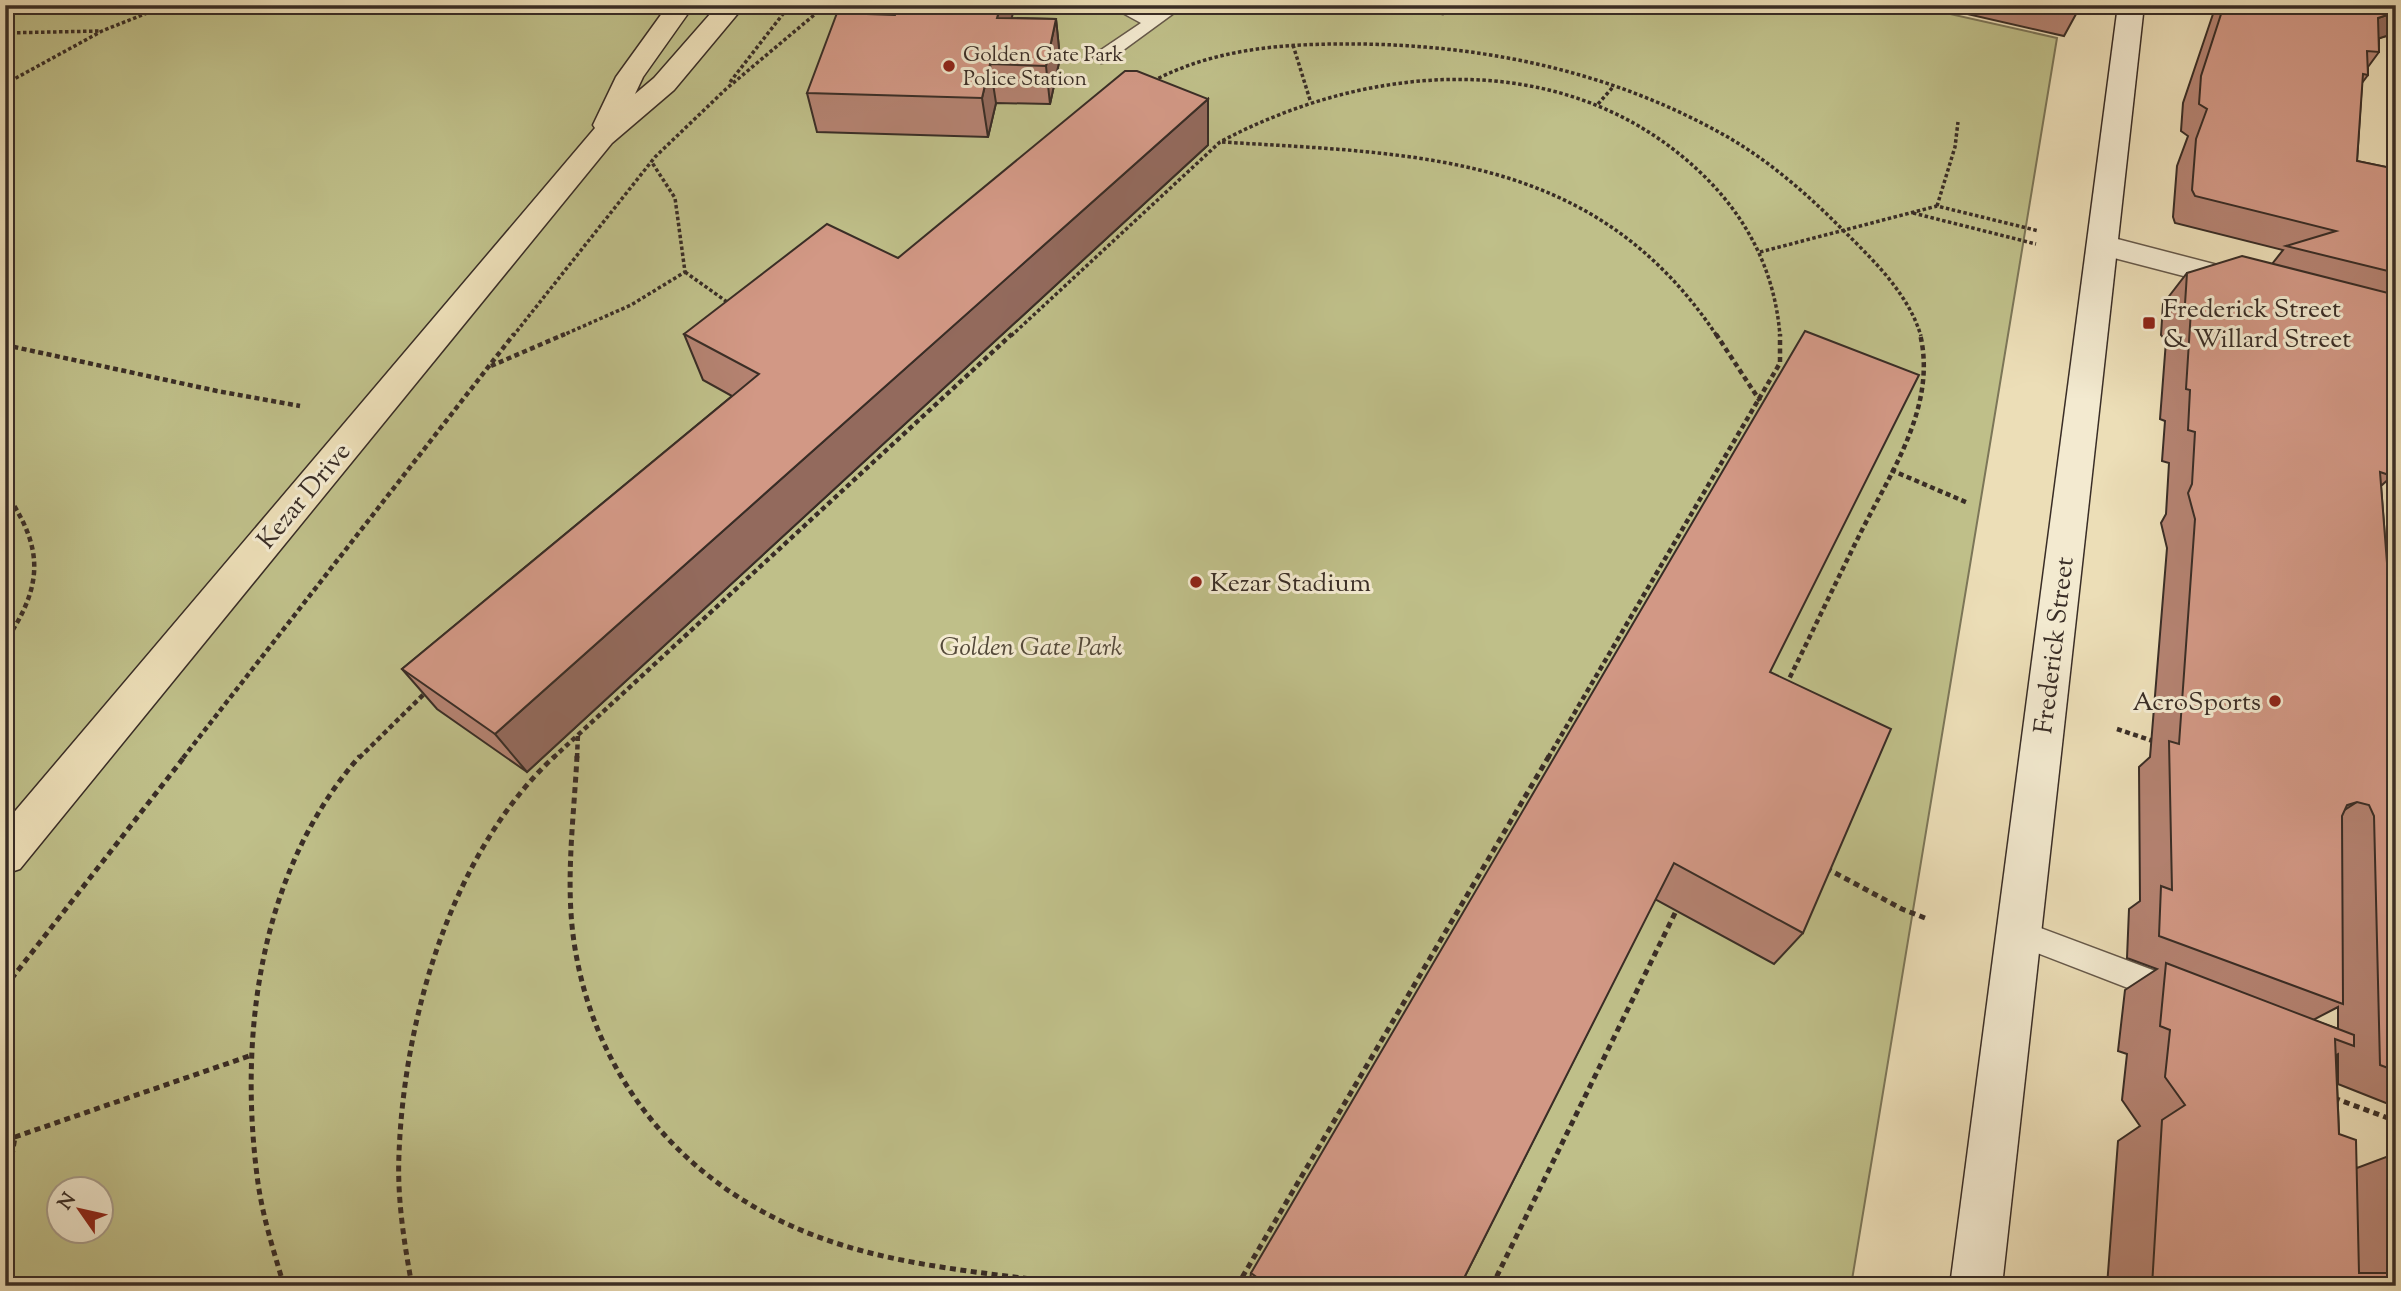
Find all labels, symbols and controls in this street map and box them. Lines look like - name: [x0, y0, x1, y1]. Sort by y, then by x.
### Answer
- place label: Golden Gate Park Police Station: [963, 41, 1124, 95]
- marker: Golden Gate Park Police Station: [941, 58, 957, 74]
- place label: Frederick Street & Willard Street: [2163, 292, 2351, 359]
- marker: Frederick Street & Willard Street: [2141, 315, 2157, 331]
- street label: Kezar Drive: [249, 435, 361, 558]
- street label: Frederick Street: [2026, 555, 2085, 736]
- place label: Kezar Stadium: [1210, 566, 1371, 603]
- marker: Kezar Stadium: [1188, 574, 1204, 590]
- park label: Golden Gate Park: [939, 630, 1123, 667]
- place label: AcroSports: [2132, 685, 2261, 722]
- marker: AcroSports: [2267, 693, 2283, 709]
- north arrow: [46, 1176, 116, 1246]
- text: N: [53, 1188, 83, 1216]

